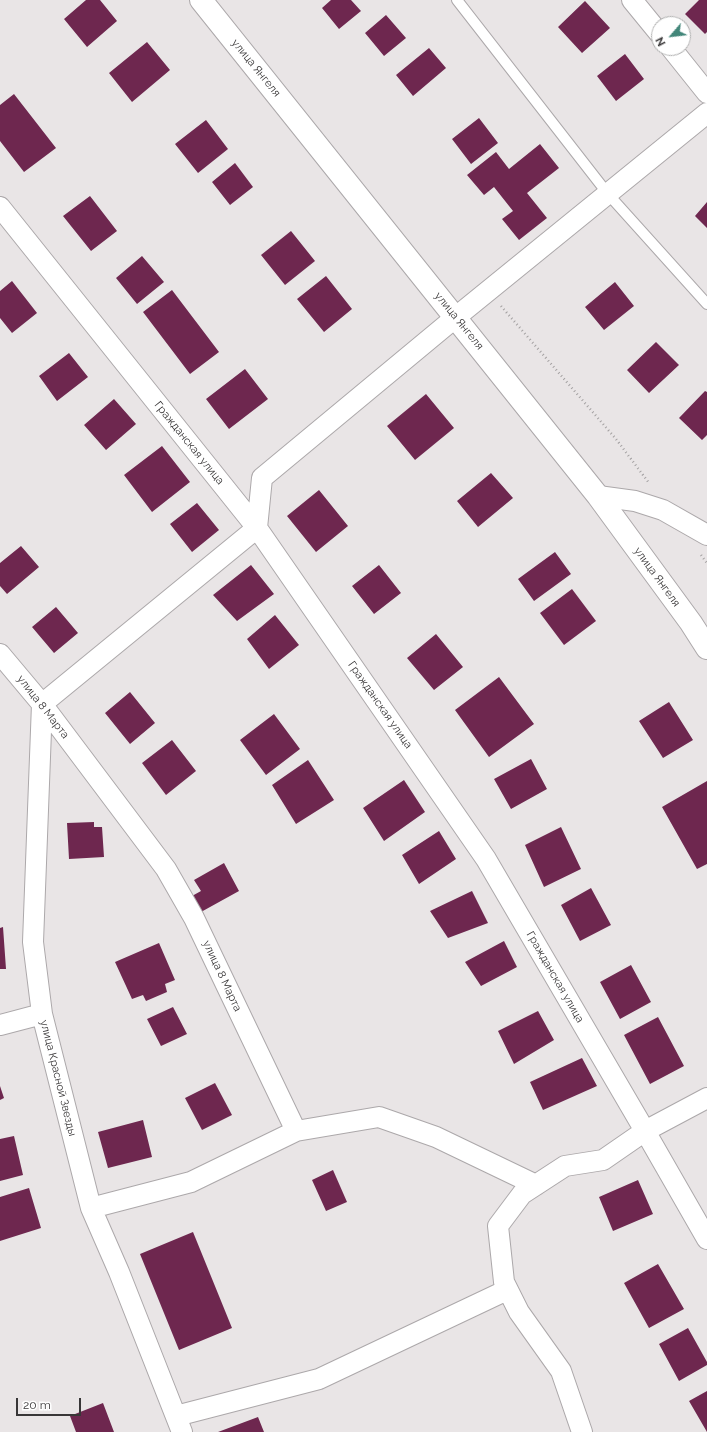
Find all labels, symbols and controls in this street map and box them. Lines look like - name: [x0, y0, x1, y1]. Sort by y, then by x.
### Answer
- north arrow: [651, 16, 691, 56]
- text: N: [653, 35, 669, 48]
- street label: улица Янгеля: [229, 37, 283, 99]
- street label: улица Янгеля: [432, 290, 486, 352]
- street label: Гражданская улица: [151, 399, 227, 487]
- street label: улица Янгеля: [631, 545, 683, 609]
- street label: Гражданская улица: [345, 659, 415, 751]
- street label: улица 8 Марта: [14, 673, 72, 741]
- street label: Гражданская улица: [523, 929, 587, 1025]
- street label: улица 8 Марта: [200, 938, 244, 1014]
- street label: улица Красной Звезды: [37, 1019, 79, 1137]
- scale bar: [18, 1390, 83, 1416]
- text: 20 m: [23, 1398, 51, 1412]

